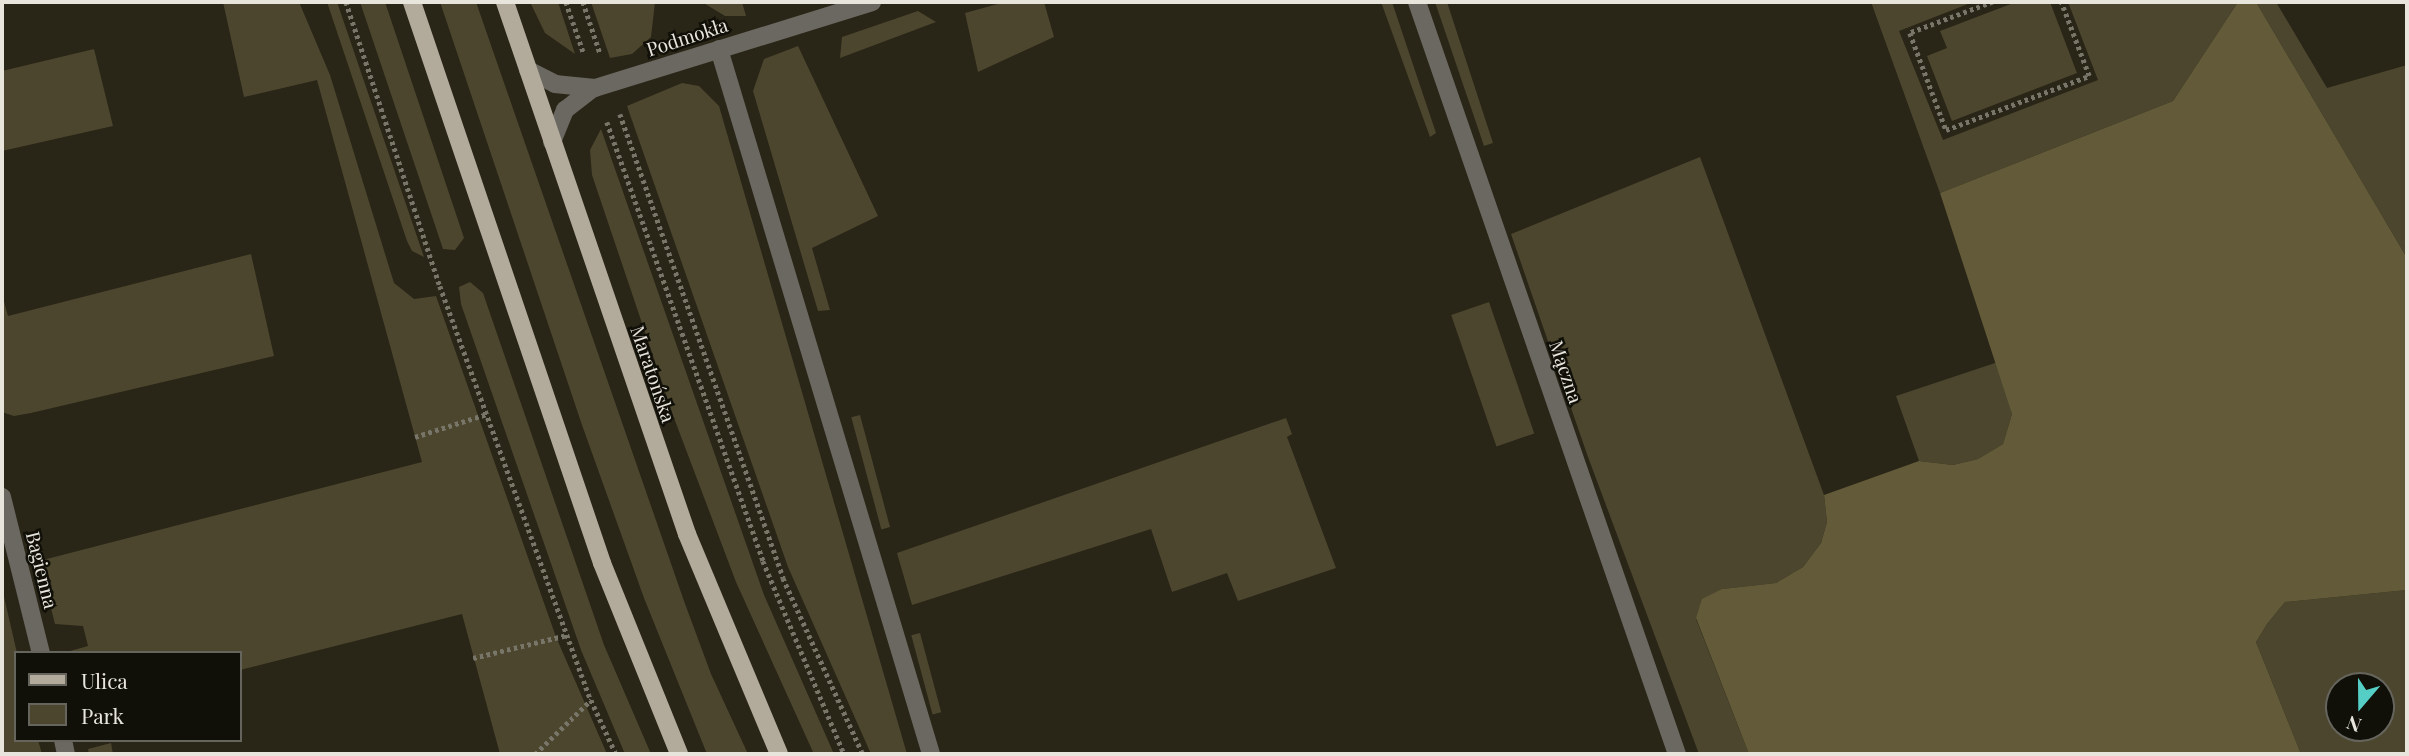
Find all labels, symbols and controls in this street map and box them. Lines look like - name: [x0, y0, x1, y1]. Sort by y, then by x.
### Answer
- street label: Podmokła: [643, 13, 731, 61]
- street label: Maratońska: [626, 323, 680, 425]
- street label: Mączna: [1545, 338, 1587, 406]
- street label: Bagienna: [21, 529, 63, 611]
- legend: [14, 651, 242, 742]
- text: Ulica: [81, 666, 128, 694]
- north arrow: [2325, 672, 2395, 742]
- text: Park: [81, 701, 124, 729]
- text: N: [2343, 710, 2364, 739]

